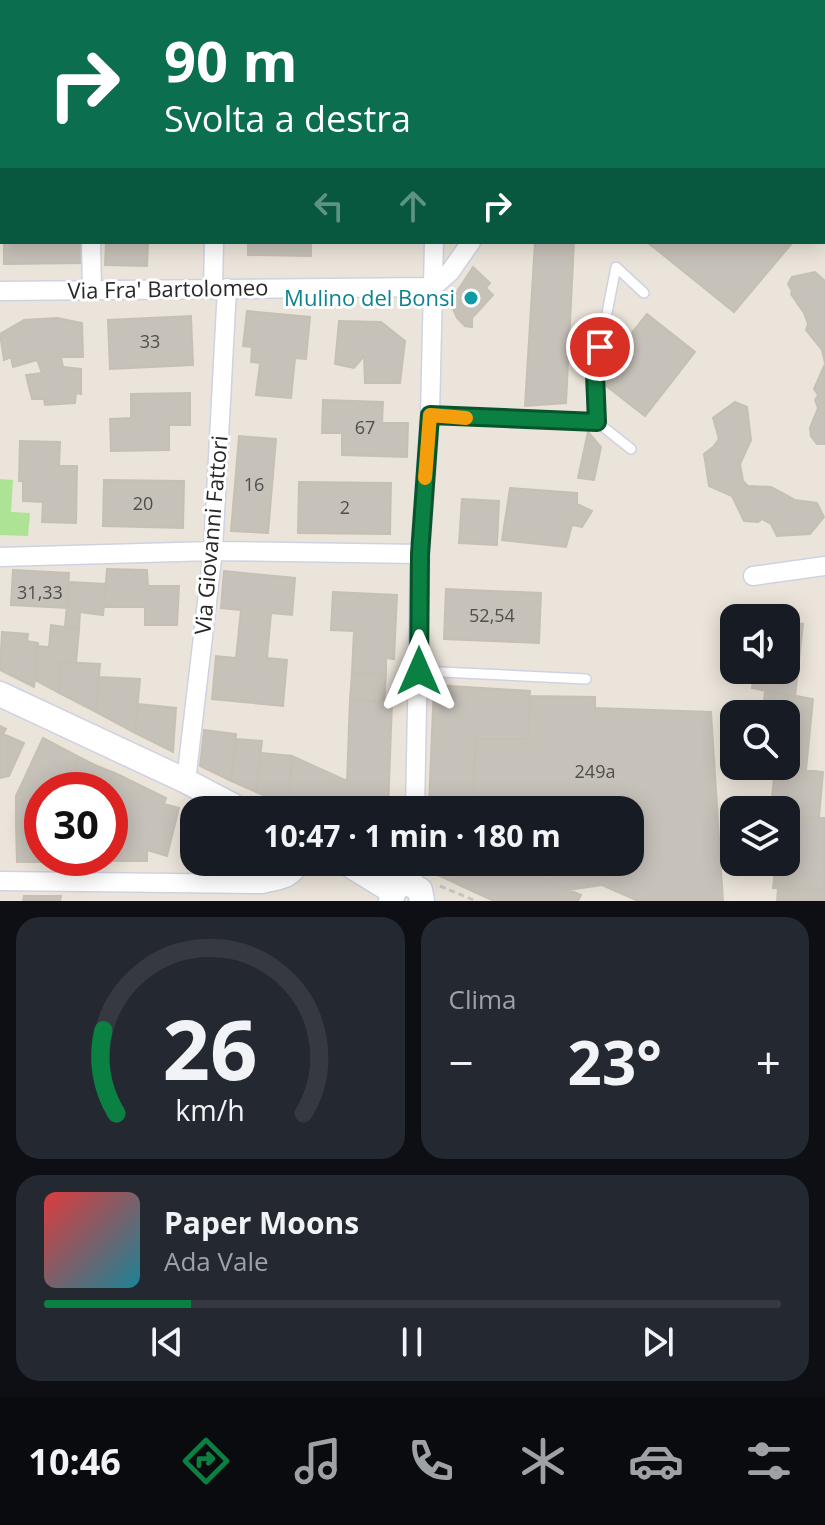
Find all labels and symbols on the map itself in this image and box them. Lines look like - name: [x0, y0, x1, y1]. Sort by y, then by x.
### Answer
- street label: Via Fra' Bartolomeo: [67, 271, 269, 305]
- place label: Mulino del Bonsi: [284, 282, 455, 312]
- marker: Mulino del Bonsi: [462, 289, 480, 307]
- pin: [566, 313, 634, 381]
- house number: 33: [140, 329, 160, 353]
- house number: 67: [355, 415, 375, 439]
- street label: Via Giovanni Fattori: [186, 434, 234, 636]
- house number: 16: [244, 472, 264, 496]
- house number: 20: [133, 491, 153, 515]
- house number: 2: [340, 495, 350, 519]
- house number: 31,33: [17, 580, 63, 604]
- house number: 52,54: [469, 603, 515, 627]
- position arrow: [377, 629, 461, 713]
- house number: 249a: [575, 759, 615, 783]
- speed limit sign: 30: [24, 772, 128, 876]

